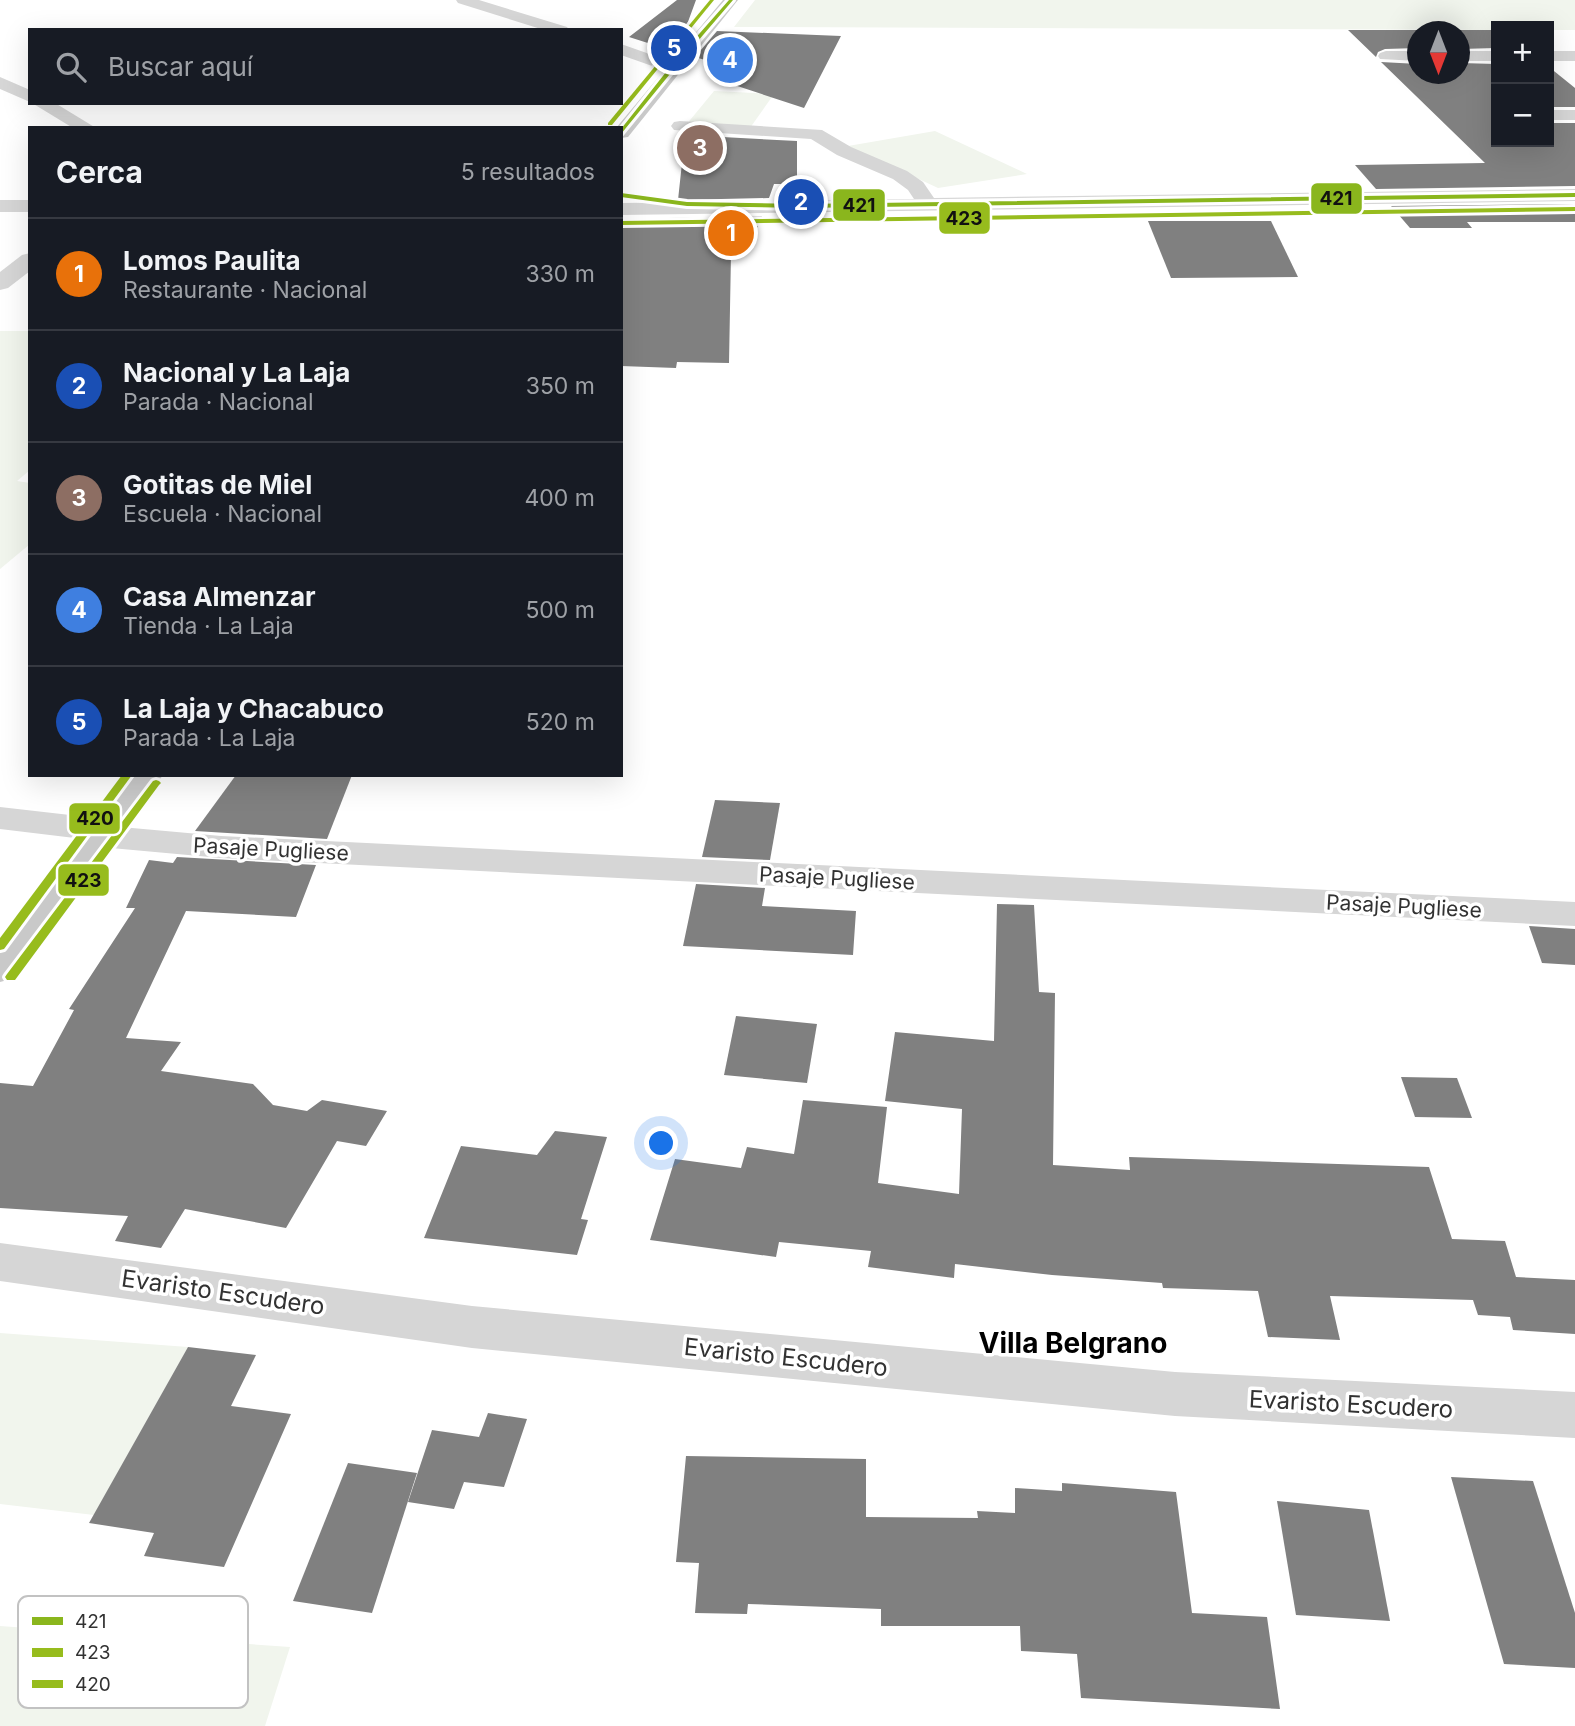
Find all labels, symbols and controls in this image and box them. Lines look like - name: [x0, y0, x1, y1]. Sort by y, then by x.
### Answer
- north arrow: [1407, 21, 1470, 84]
- map controls: [1491, 21, 1554, 147]
- button: +: [1491, 21, 1554, 84]
- pin: 5: [651, 22, 697, 74]
- search box: [28, 28, 623, 105]
- pin: 4: [707, 34, 753, 86]
- icon: search: [52, 48, 90, 86]
- text: Buscar aquí: [108, 51, 253, 82]
- button: −: [1491, 84, 1554, 147]
- pin: 3: [677, 122, 723, 174]
- text: Cerca: [56, 154, 143, 190]
- text: 5 resultados: [461, 158, 595, 186]
- pin: 2: [778, 176, 824, 228]
- line badge: 421: [1310, 182, 1363, 215]
- text: 421: [1319, 187, 1353, 210]
- line badge: 421: [832, 188, 886, 222]
- text: 421: [842, 194, 876, 217]
- line badge: 423: [938, 201, 991, 235]
- pin: 1: [708, 207, 754, 259]
- text: 423: [945, 207, 983, 230]
- text: Lomos Paulita: [123, 245, 301, 276]
- text: 1: [74, 260, 84, 288]
- text: 330 m: [525, 260, 595, 288]
- text: Restaurante · Nacional: [123, 276, 367, 304]
- text: Nacional y La Laja: [123, 357, 350, 388]
- text: 2: [72, 372, 86, 400]
- text: 350 m: [526, 372, 595, 400]
- text: Parada · Nacional: [123, 388, 314, 416]
- text: Gotitas de Miel: [123, 469, 312, 500]
- text: 3: [72, 484, 86, 512]
- text: 400 m: [525, 484, 595, 512]
- text: Escuela · Nacional: [123, 500, 322, 528]
- text: Casa Almenzar: [123, 581, 316, 612]
- text: 4: [71, 596, 87, 624]
- text: 500 m: [525, 596, 595, 624]
- text: Tienda · La Laja: [123, 612, 294, 640]
- text: La Laja y Chacabuco: [123, 693, 384, 724]
- text: 5: [72, 708, 86, 736]
- text: 520 m: [526, 708, 595, 736]
- text: Parada · La Laja: [123, 724, 296, 752]
- line badge: 420: [68, 802, 121, 835]
- text: 420: [76, 807, 114, 830]
- street label: Pasaje Pugliese: [193, 832, 349, 866]
- street label: Pasaje Pugliese: [759, 861, 915, 895]
- line badge: 423: [57, 863, 110, 897]
- text: 423: [64, 869, 102, 892]
- street label: Pasaje Pugliese: [1326, 889, 1482, 923]
- your location: [644, 1126, 678, 1160]
- street label: Evaristo Escudero: [120, 1263, 326, 1321]
- district label: Villa Belgrano: [979, 1326, 1167, 1360]
- street label: Evaristo Escudero: [683, 1332, 889, 1382]
- street label: Evaristo Escudero: [1248, 1384, 1454, 1424]
- legend: [18, 1596, 248, 1708]
- text: 421: [75, 1610, 107, 1633]
- text: 423: [75, 1641, 111, 1664]
- text: 420: [75, 1673, 111, 1696]

